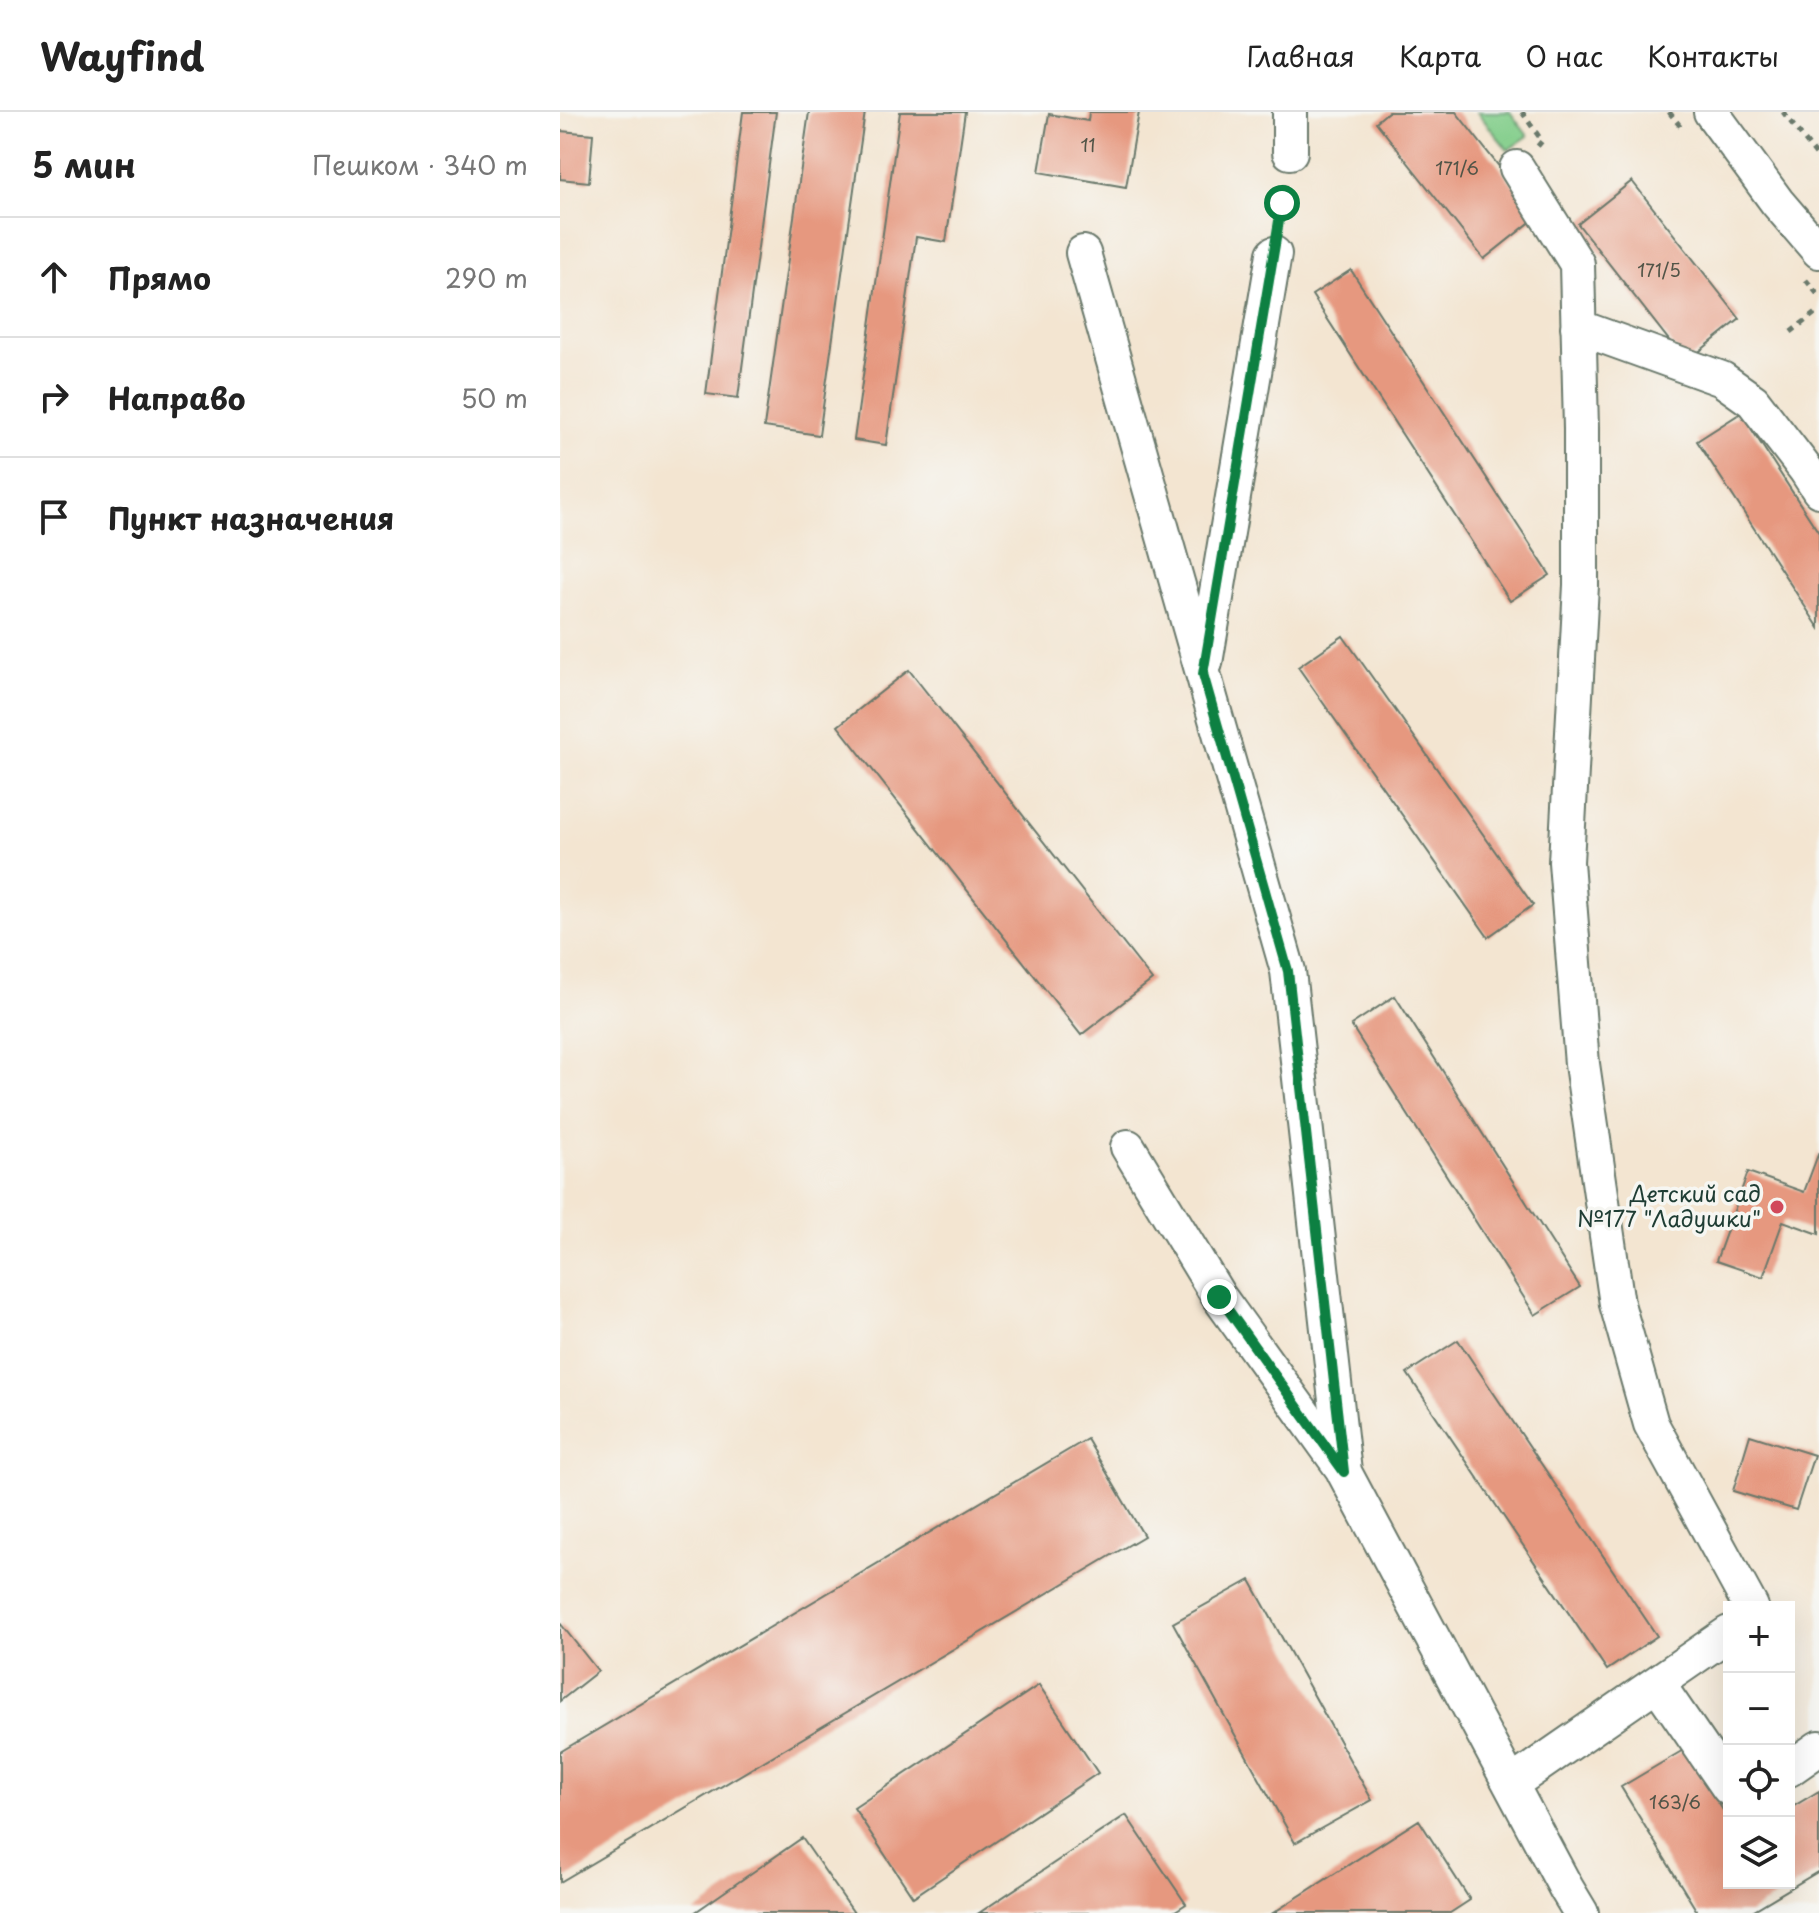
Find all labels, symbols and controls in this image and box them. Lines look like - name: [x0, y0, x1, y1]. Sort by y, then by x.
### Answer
- text: Wayfind: [40, 27, 204, 84]
- text: Главная: [1247, 34, 1355, 77]
- text: Карта: [1399, 34, 1481, 77]
- text: О нас: [1525, 34, 1603, 77]
- text: Контакты: [1647, 34, 1779, 77]
- house number: 11: [1080, 131, 1096, 158]
- text: 5 мин: [32, 138, 136, 190]
- text: Пешком · 340 m: [312, 145, 528, 184]
- house number: 171/6: [1435, 154, 1479, 181]
- route start: [1264, 185, 1300, 221]
- icon: ahead: [32, 255, 76, 299]
- text: Прямо: [108, 255, 211, 300]
- house number: 171/5: [1637, 256, 1681, 283]
- text: 290 m: [445, 258, 528, 297]
- icon: right: [32, 375, 76, 419]
- text: Направо: [108, 375, 246, 420]
- text: 50 m: [461, 378, 528, 417]
- icon: arrive: [32, 495, 76, 539]
- text: Пункт назначения: [108, 495, 394, 540]
- place label: Детский сад №177 "Ладушки": [1577, 1176, 1761, 1234]
- marker: Детский сад №177 "Ладушки": [1768, 1198, 1786, 1216]
- route end: [1201, 1279, 1237, 1315]
- map controls: [1723, 1601, 1795, 1889]
- button: +: [1723, 1601, 1795, 1673]
- button: −: [1723, 1673, 1795, 1745]
- button: locate: [1723, 1745, 1795, 1817]
- house number: 163/6: [1649, 1788, 1701, 1815]
- button: layers: [1723, 1817, 1795, 1889]

